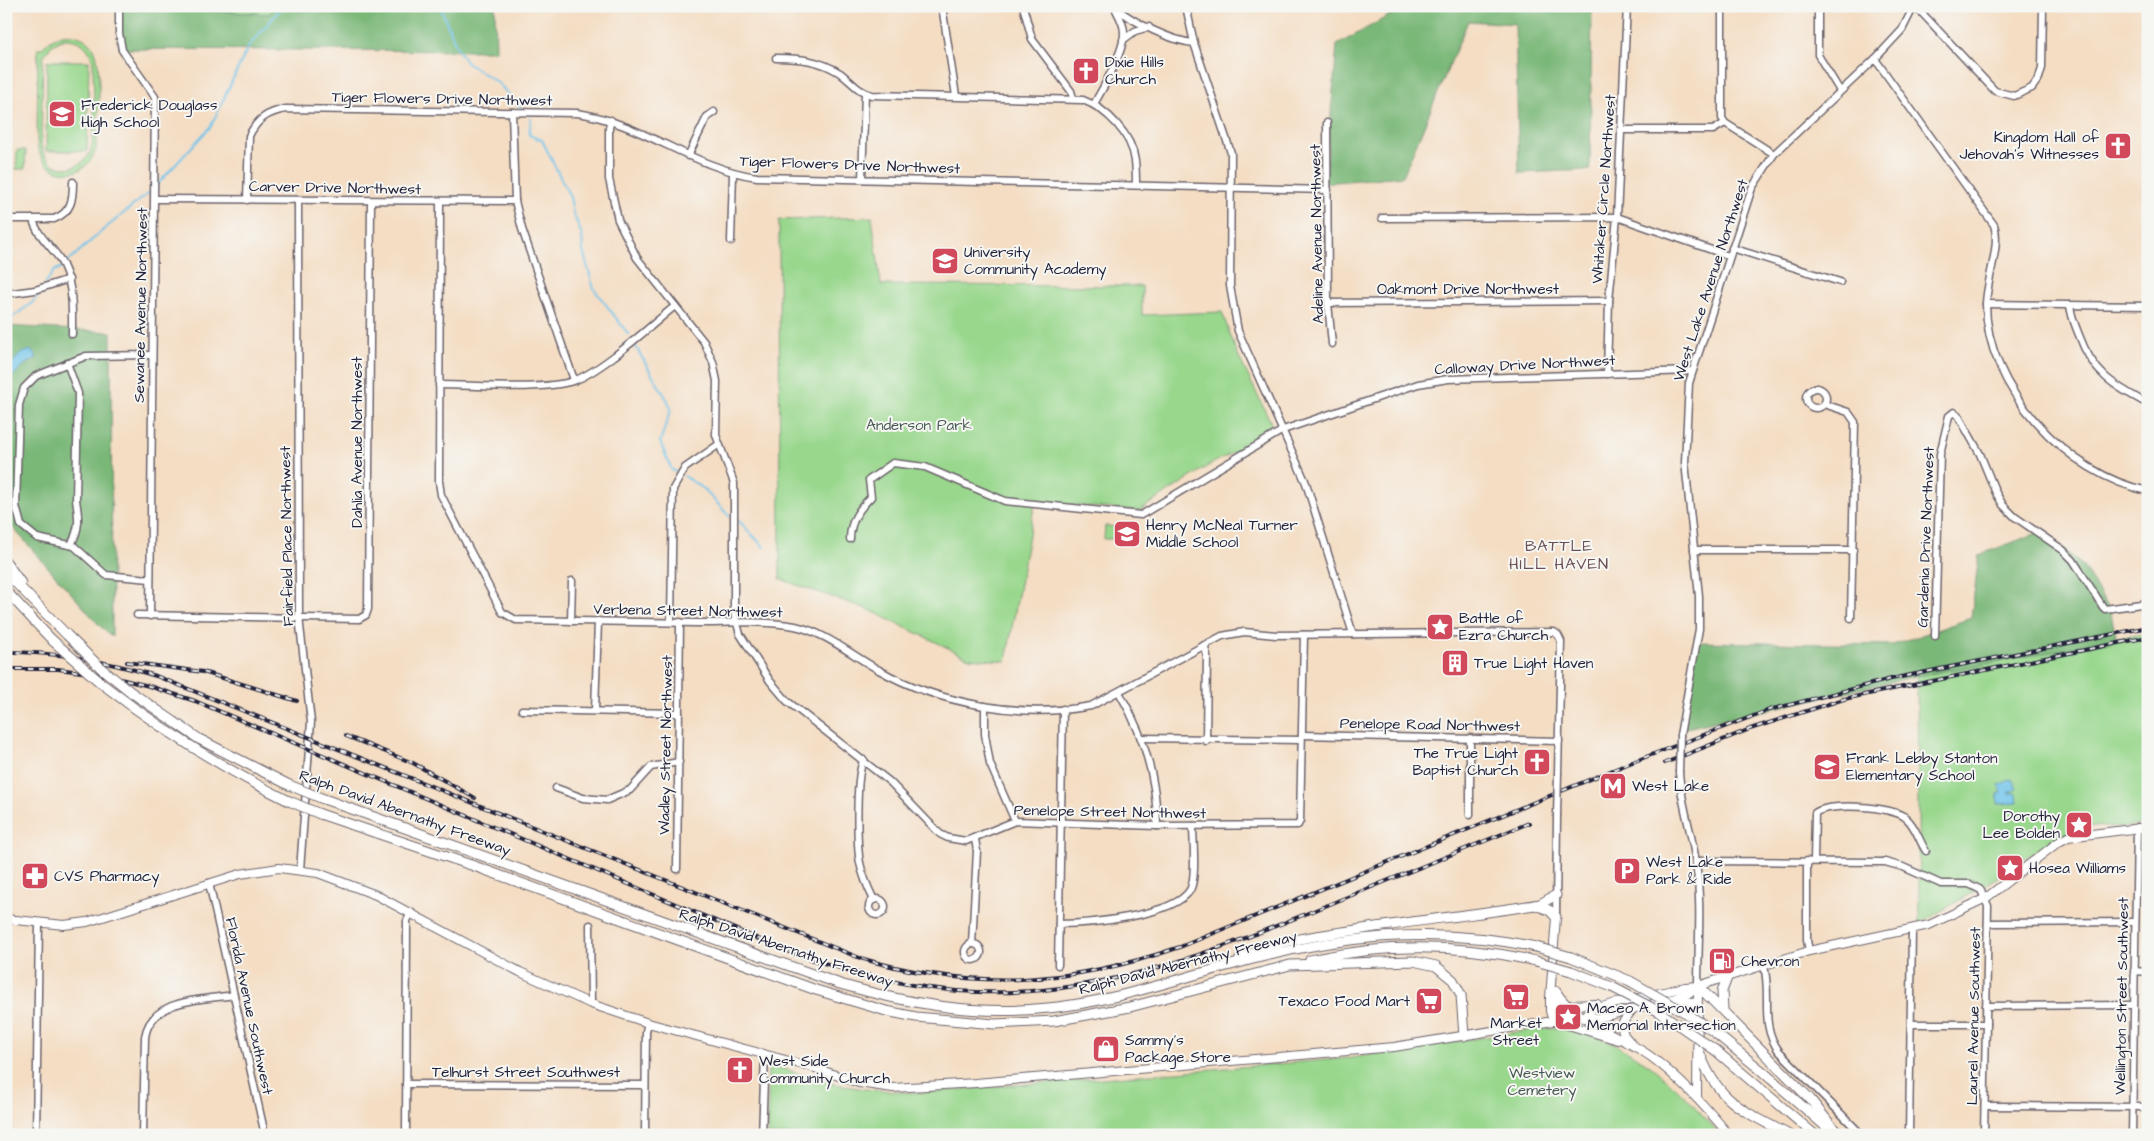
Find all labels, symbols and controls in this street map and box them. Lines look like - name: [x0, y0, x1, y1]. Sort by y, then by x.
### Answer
- place label: Dixie Hills Church: [1105, 52, 1165, 90]
- church icon: Dixie Hills Church: [1071, 56, 1101, 86]
- street label: Tiger Flowers Drive Northwest: [332, 87, 552, 112]
- street label: Whitaker Circle Northwest: [1587, 94, 1621, 284]
- place label: Frederick Douglass High School: [81, 95, 218, 134]
- school or university icon: Frederick Douglass High School: [47, 99, 77, 129]
- place label: Kingdom Hall of Jehovah’s Witnesses: [1960, 127, 2099, 165]
- church icon: Kingdom Hall of Jehovah’s Witnesses: [2103, 131, 2133, 161]
- street label: Adeline Avenue Northwest: [1305, 144, 1329, 324]
- street label: Tiger Flowers Drive Northwest: [739, 151, 961, 180]
- street label: Carver Drive Northwest: [249, 176, 421, 200]
- street label: West Lake Avenue Northwest: [1668, 176, 1754, 384]
- street label: Sewanee Avenue Northwest: [129, 207, 153, 403]
- place label: University Community Academy: [964, 242, 1107, 281]
- school or university icon: University Community Academy: [930, 246, 960, 276]
- street label: Oakmont Drive Northwest: [1377, 279, 1559, 300]
- street label: Calloway Drive Northwest: [1434, 350, 1616, 381]
- street label: Dahlia Avenue Northwest: [347, 356, 368, 528]
- park label: Anderson Park: [866, 415, 972, 436]
- street label: Fairfield Place Northwest: [275, 446, 299, 626]
- street label: Gardenia Drive Northwest: [1912, 446, 1940, 628]
- place label: Henry McNeal Turner Middle School: [1146, 515, 1298, 553]
- school or university icon: Henry McNeal Turner Middle School: [1112, 519, 1142, 549]
- district label: BATTLE HILL HAVEN: [1509, 535, 1609, 575]
- street label: Verbena Street Northwest: [593, 599, 783, 623]
- place label: Battle of Ezra Church: [1459, 608, 1549, 646]
- place icon: Battle of Ezra Church: [1425, 612, 1455, 642]
- building icon: True Light Haven: [1440, 648, 1470, 678]
- place label: True Light Haven: [1474, 653, 1594, 675]
- street label: Wadley Street Northwest: [654, 655, 679, 835]
- street label: Penelope Road Northwest: [1340, 713, 1520, 737]
- place label: The True Light Baptist Church: [1413, 743, 1519, 781]
- church icon: The True Light Baptist Church: [1522, 747, 1552, 777]
- place label: Frank Lebby Stanton Elementary School: [1846, 748, 1998, 787]
- school or university icon: Frank Lebby Stanton Elementary School: [1812, 752, 1842, 782]
- street label: Ralph David Abernathy Freeway: [296, 765, 514, 862]
- metro station icon: West Lake: [1598, 771, 1628, 801]
- place label: West Lake: [1632, 776, 1709, 797]
- street label: Penelope Street Northwest: [1014, 800, 1206, 824]
- place label: Dorothy Lee Bolden: [1983, 806, 2060, 844]
- place icon: Dorothy Lee Bolden: [2064, 810, 2094, 840]
- place label: West Lake Park & Ride: [1646, 852, 1732, 890]
- place icon: Hosea Williams: [1995, 853, 2025, 883]
- parking icon: West Lake Park & Ride: [1612, 856, 1642, 886]
- place label: Hosea Williams: [2029, 858, 2126, 879]
- pharmacy icon: CVS Pharmacy: [20, 861, 50, 891]
- place label: CVS Pharmacy: [54, 866, 160, 888]
- street label: Wellington Street Southwest: [2110, 897, 2135, 1095]
- street label: Ralph David Abernathy Freeway: [676, 903, 896, 994]
- street label: Florida Avenue Southwest: [220, 915, 278, 1097]
- street label: Ralph David Abernathy Freeway: [1077, 926, 1299, 1001]
- street label: Laurel Avenue Southwest: [1962, 927, 1986, 1105]
- fuel station icon: Chevron: [1707, 946, 1737, 976]
- place label: Chevron: [1741, 951, 1800, 972]
- supermarket icon: Market Street: [1501, 982, 1531, 1012]
- supermarket icon: Texaco Food Mart: [1414, 986, 1444, 1016]
- place label: Texaco Food Mart: [1279, 991, 1410, 1012]
- place label: Maceo A. Brown Memorial Intersection: [1587, 998, 1736, 1036]
- place icon: Maceo A. Brown Memorial Intersection: [1553, 1002, 1583, 1032]
- place label: Market Street: [1490, 1013, 1542, 1051]
- place label: Sammy's Package Store: [1125, 1030, 1231, 1069]
- shop icon: Sammy's Package Store: [1091, 1034, 1121, 1064]
- place label: West Side Community Church: [759, 1051, 891, 1090]
- church icon: West Side Community Church: [725, 1055, 755, 1085]
- street label: Telhurst Street Southwest: [432, 1062, 620, 1083]
- park label: Westview Cemetery: [1507, 1063, 1577, 1102]

